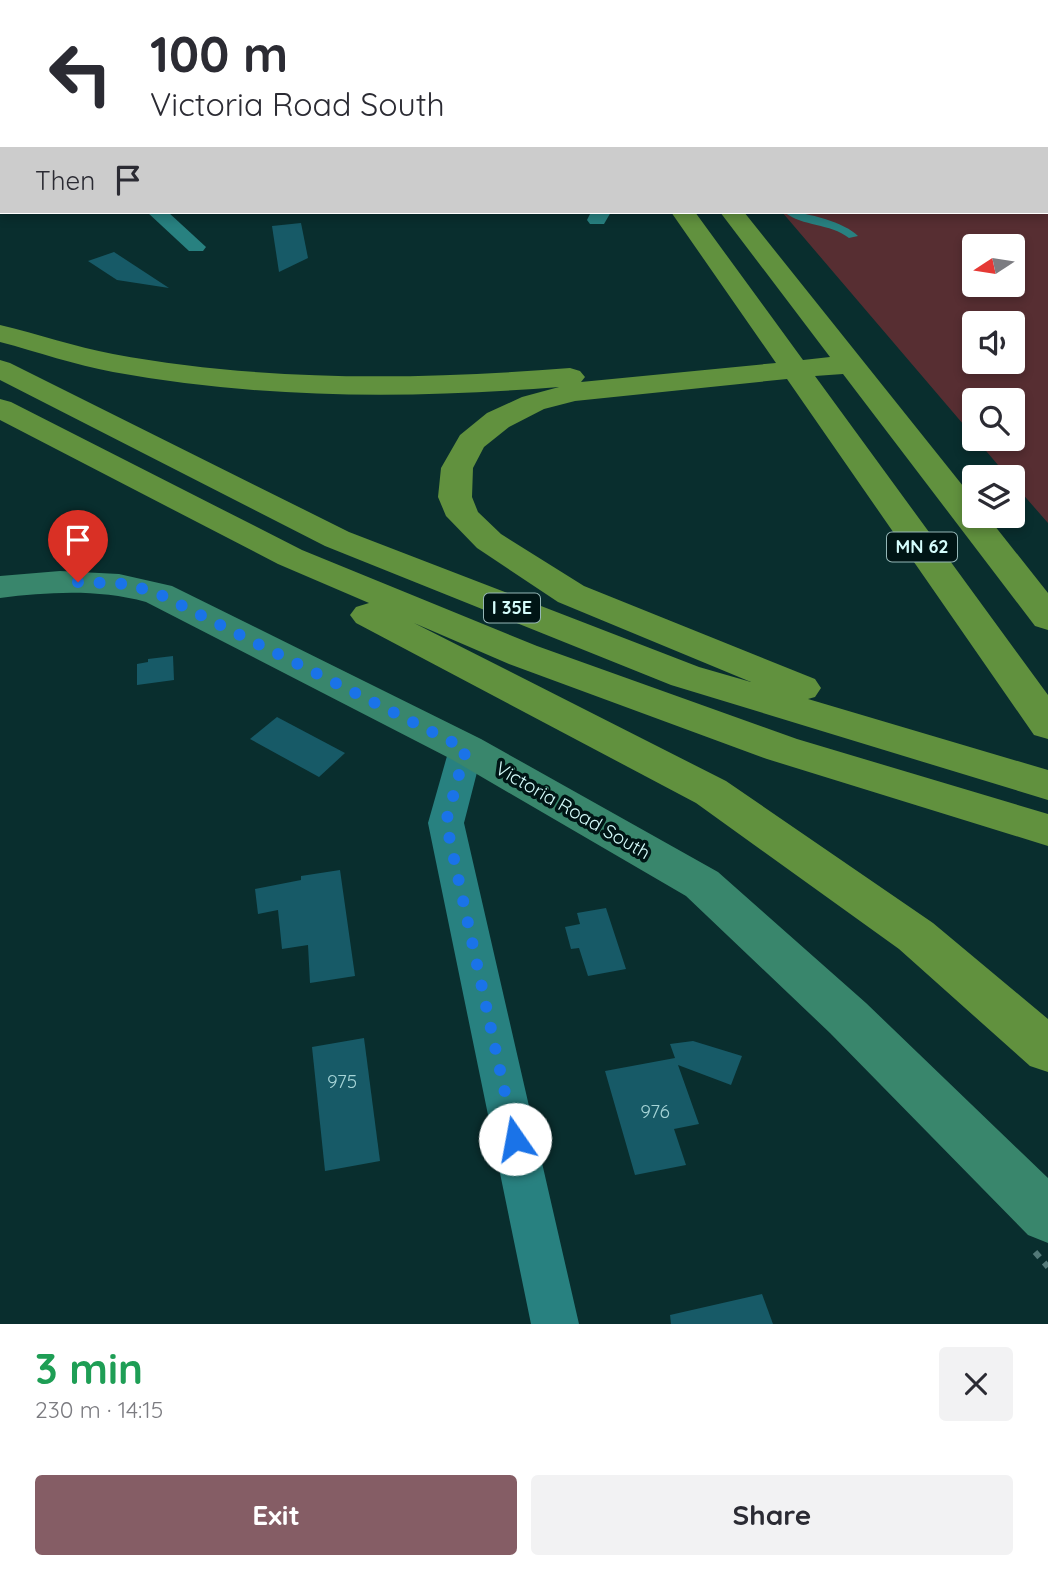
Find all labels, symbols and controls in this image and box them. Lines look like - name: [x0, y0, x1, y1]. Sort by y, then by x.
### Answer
- text: 100 m: [150, 23, 288, 84]
- icon: left: [35, 28, 126, 119]
- text: Victoria Road South: [150, 84, 445, 124]
- icon: arrive: [109, 161, 147, 199]
- text: Then: [35, 164, 95, 197]
- north arrow: [962, 234, 1026, 298]
- map controls: [962, 234, 1025, 528]
- button: sound: [962, 311, 1025, 374]
- button: search: [962, 388, 1025, 451]
- button: layers: [962, 465, 1025, 528]
- pin: [48, 510, 108, 582]
- icon: arrive: [59, 521, 97, 559]
- road number: MN 62: [887, 532, 957, 562]
- road number: I 35E: [484, 594, 540, 622]
- street label: Victoria Road South: [491, 756, 655, 864]
- house number: 975: [327, 1069, 357, 1093]
- house number: 976: [640, 1099, 670, 1123]
- position arrow: [478, 1102, 552, 1176]
- text: 3 min: [35, 1342, 143, 1395]
- button: close: [939, 1347, 1013, 1421]
- text: 230 m · 14:15: [35, 1395, 163, 1424]
- button: Exit: [35, 1475, 517, 1555]
- button: Share: [531, 1475, 1013, 1555]

